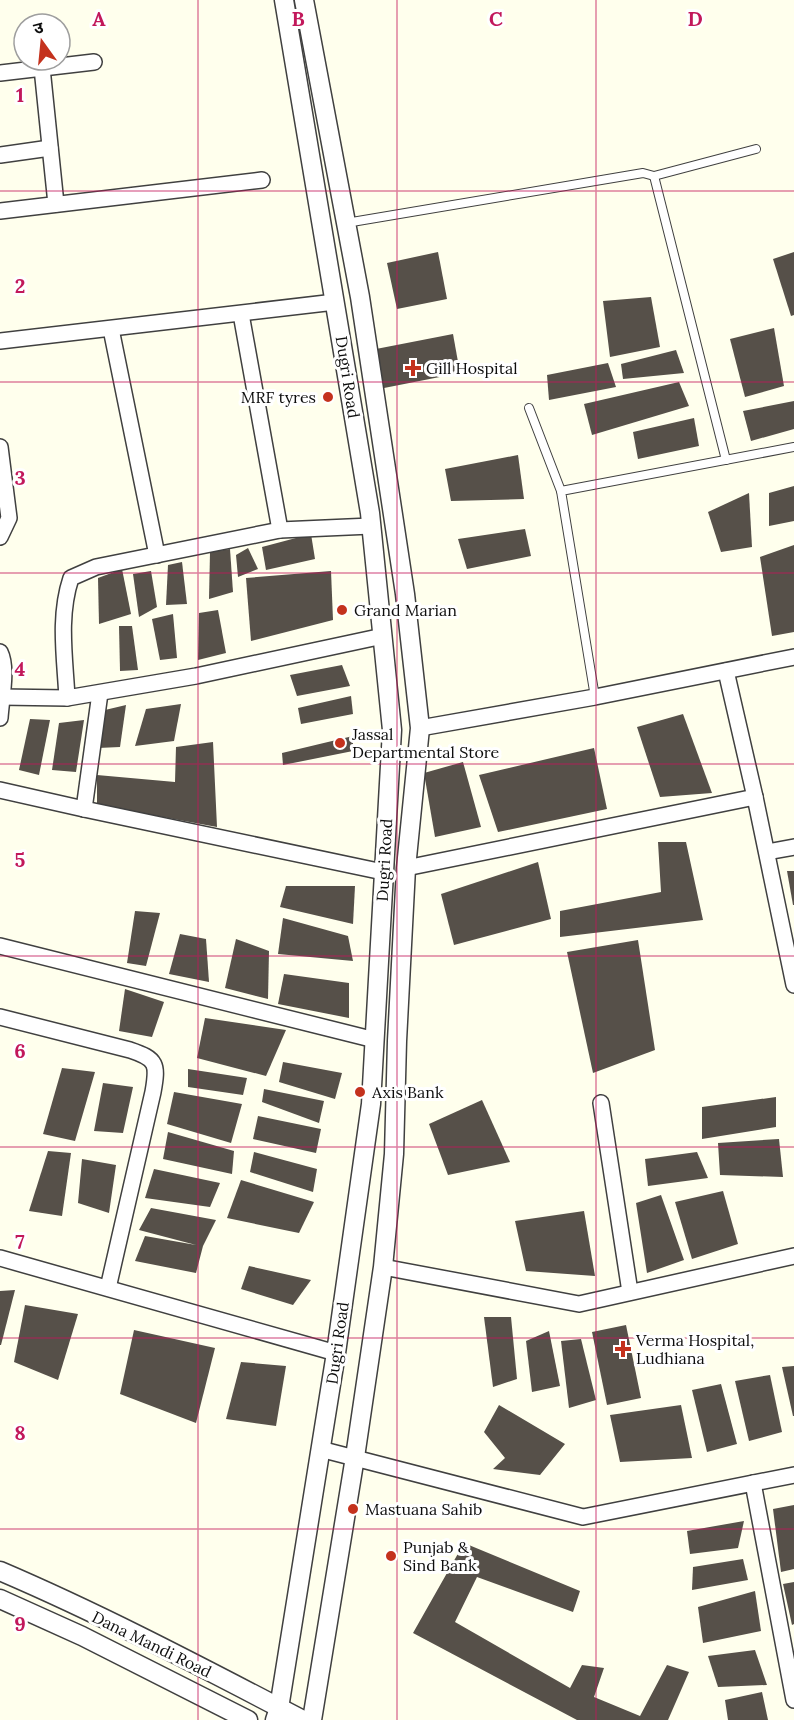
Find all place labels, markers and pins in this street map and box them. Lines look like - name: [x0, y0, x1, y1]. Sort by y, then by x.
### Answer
- place label: Gill Hospital: [426, 358, 518, 378]
- marker: Gill Hospital: [404, 359, 422, 377]
- place label: MRF tyres: [241, 387, 316, 407]
- marker: MRF tyres: [321, 390, 335, 404]
- place label: Grand Marian: [354, 600, 457, 620]
- marker: Grand Marian: [335, 603, 349, 617]
- place label: Jassal Departmental Store: [351, 724, 500, 762]
- marker: Jassal Departmental Store: [333, 736, 347, 750]
- place label: Axis Bank: [371, 1082, 444, 1102]
- marker: Axis Bank: [353, 1085, 367, 1099]
- place label: Verma Hospital, Ludhiana: [635, 1330, 754, 1368]
- marker: Verma Hospital, Ludhiana: [614, 1340, 632, 1358]
- place label: Mastuana Sahib: [365, 1499, 482, 1519]
- marker: Mastuana Sahib: [346, 1502, 360, 1516]
- place label: Punjab & Sind Bank: [403, 1537, 477, 1575]
- marker: Punjab & Sind Bank: [384, 1549, 398, 1563]

